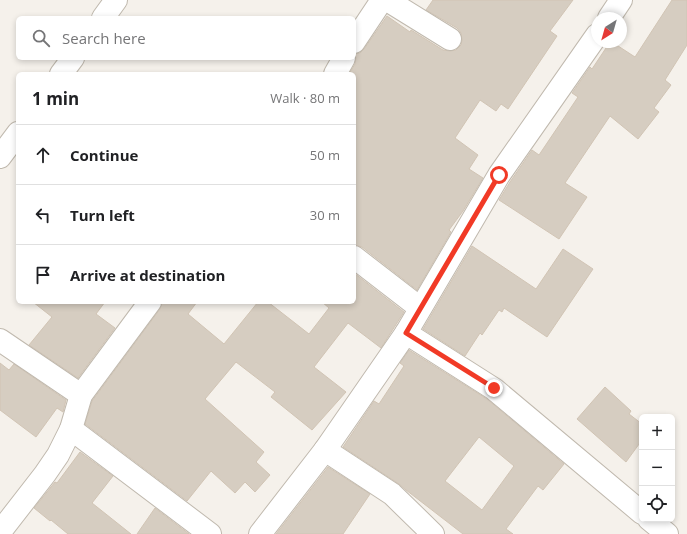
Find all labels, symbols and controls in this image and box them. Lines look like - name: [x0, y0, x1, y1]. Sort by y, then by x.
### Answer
- north arrow: [591, 12, 627, 48]
- search box: [16, 16, 356, 60]
- icon: search: [30, 27, 52, 49]
- text: Search here: [62, 28, 146, 48]
- text: 1 min: [32, 87, 79, 110]
- text: Walk · 80 m: [270, 89, 340, 107]
- icon: ahead: [32, 144, 54, 166]
- text: Continue: [70, 145, 138, 165]
- text: 50 m: [310, 146, 340, 164]
- route start: [490, 166, 508, 184]
- icon: left: [32, 204, 54, 226]
- text: Turn left: [70, 205, 135, 225]
- text: 30 m: [310, 206, 340, 224]
- icon: arrive: [32, 264, 54, 286]
- text: Arrive at destination: [70, 265, 225, 285]
- route end: [485, 379, 503, 397]
- map controls: [639, 414, 675, 522]
- button: +: [639, 414, 675, 450]
- button: −: [639, 450, 675, 486]
- button: locate: [639, 486, 675, 522]

